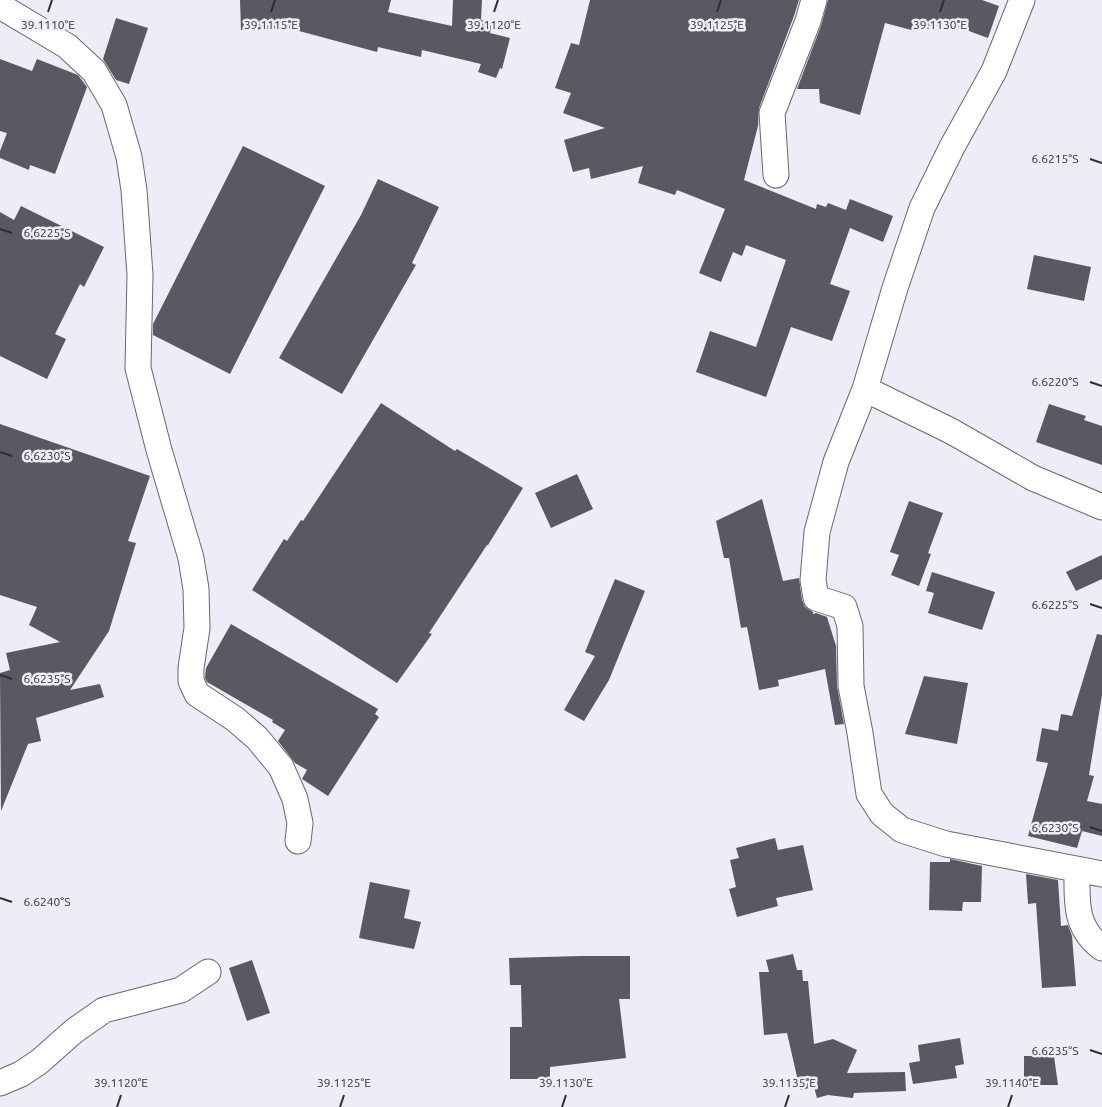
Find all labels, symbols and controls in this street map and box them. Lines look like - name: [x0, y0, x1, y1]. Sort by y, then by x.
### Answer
- text: 39.1110°E: [21, 18, 75, 31]
- text: 39.1115°E: [244, 18, 298, 31]
- text: 39.1120°E: [467, 18, 521, 31]
- text: 39.1125°E: [690, 18, 744, 31]
- text: 39.1130°E: [913, 18, 967, 31]
- text: 6.6215°S: [1032, 152, 1078, 165]
- text: 6.6225°S: [24, 226, 70, 239]
- text: 6.6220°S: [1032, 375, 1078, 388]
- text: 6.6230°S: [24, 449, 70, 462]
- text: 6.6225°S: [1032, 598, 1078, 611]
- text: 6.6235°S: [24, 672, 70, 685]
- text: 6.6230°S: [1032, 821, 1078, 834]
- text: 6.6240°S: [24, 895, 70, 908]
- text: 6.6235°S: [1032, 1044, 1078, 1057]
- text: 39.1120°E: [94, 1076, 148, 1089]
- text: 39.1125°E: [317, 1076, 371, 1089]
- text: 39.1130°E: [539, 1076, 593, 1089]
- text: 39.1135°E: [762, 1076, 816, 1089]
- text: 39.1140°E: [985, 1076, 1039, 1089]

